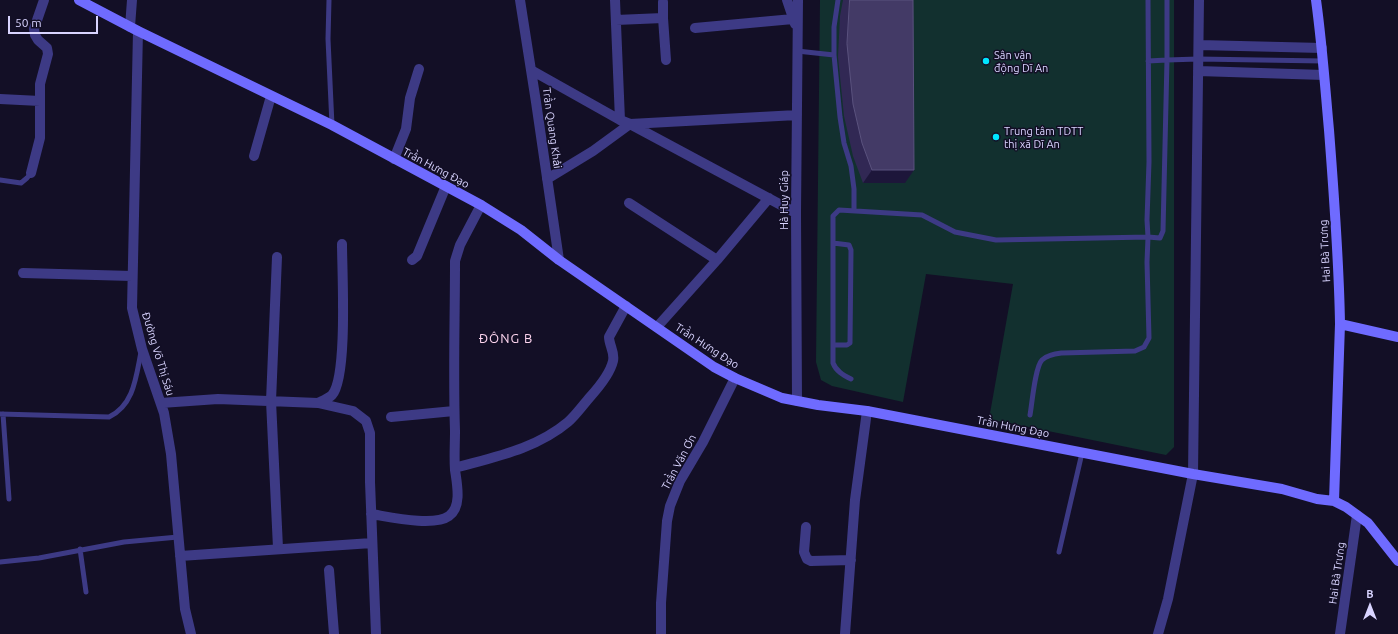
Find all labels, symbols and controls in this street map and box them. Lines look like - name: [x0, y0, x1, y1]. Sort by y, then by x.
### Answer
- scale bar: [10, 8, 100, 34]
- text: 50 m: [15, 16, 42, 29]
- place label: Sân vận động Dĩ An: [994, 48, 1048, 74]
- marker: Sân vận động Dĩ An: [981, 56, 991, 66]
- street label: Trần Quang Khải: [540, 87, 564, 169]
- place label: Trung tâm TDTT thị xã Dĩ An: [1004, 124, 1083, 150]
- marker: Trung tâm TDTT thị xã Dĩ An: [991, 132, 1001, 142]
- street label: Trần Hưng Đạo: [400, 145, 472, 191]
- street label: Hà Huy Giáp: [777, 170, 791, 230]
- street label: Hai Bà Trưng: [1317, 219, 1333, 283]
- street label: Đường Võ Thị Sáu: [139, 311, 177, 397]
- street label: Trần Hưng Đạo: [673, 320, 741, 372]
- district label: ĐÔNG B: [479, 331, 533, 347]
- street label: Trần Hưng Đạo: [976, 413, 1050, 441]
- street label: Trần Văn Ơn: [659, 432, 699, 492]
- street label: Hai Bà Trưng: [1326, 541, 1348, 605]
- north arrow: [1350, 586, 1390, 626]
- text: B: [1366, 588, 1374, 600]

